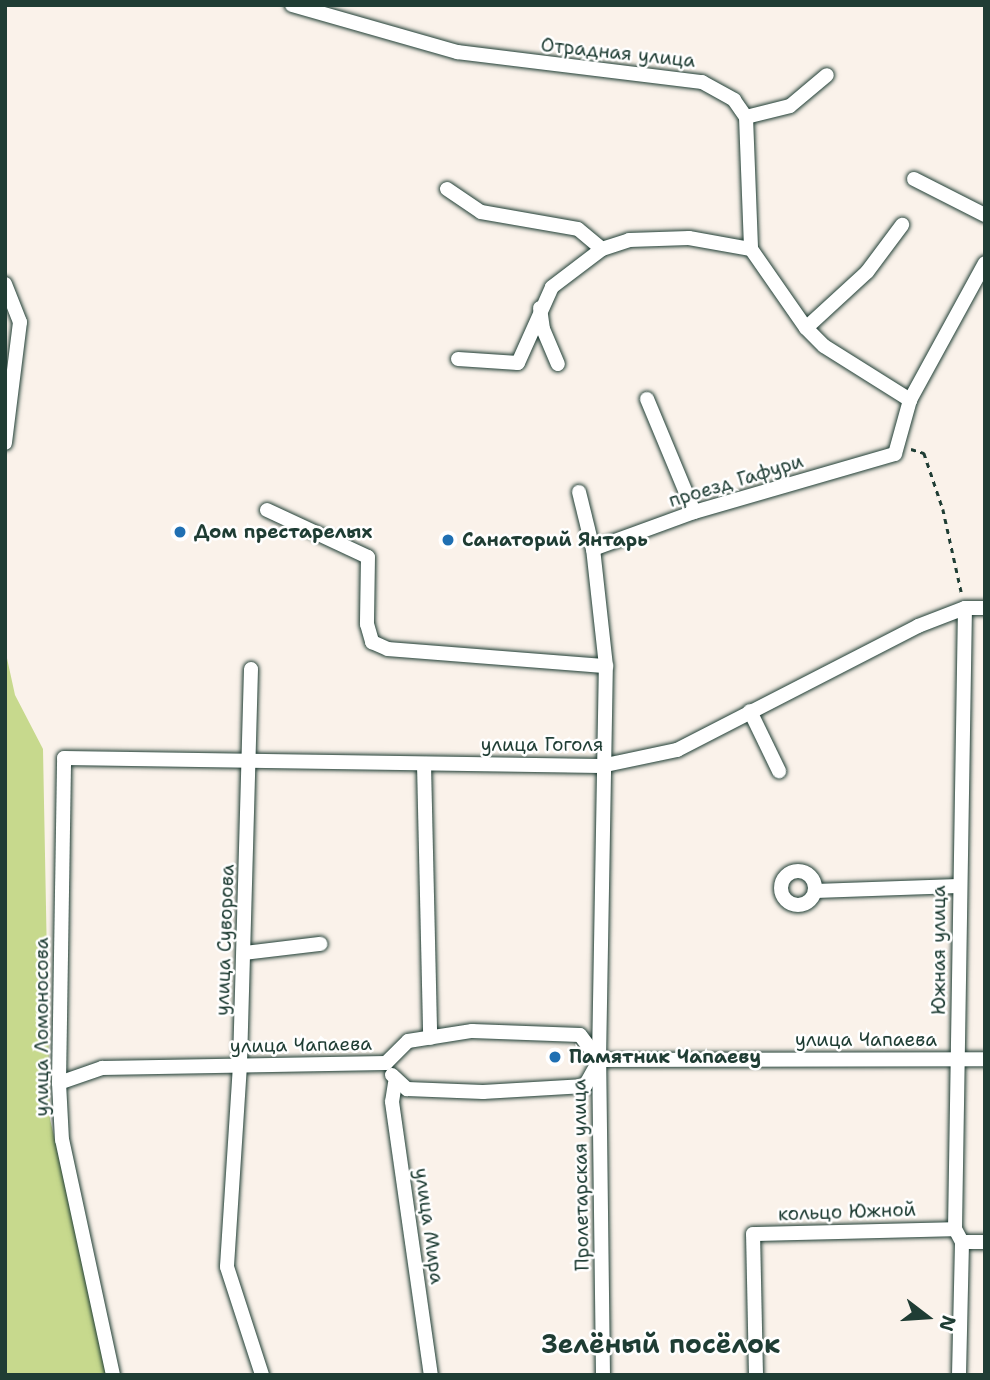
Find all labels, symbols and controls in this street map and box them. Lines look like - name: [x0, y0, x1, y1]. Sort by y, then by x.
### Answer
- street label: Отрадная улица: [540, 34, 696, 72]
- street label: проезд Гафури: [666, 450, 806, 512]
- place label: Дом престарелых: [194, 521, 372, 543]
- marker: Дом престарелых: [172, 524, 188, 540]
- place label: Санаторий Янтарь: [462, 529, 648, 551]
- marker: Санаторий Янтарь: [440, 532, 456, 548]
- street label: улица Гоголя: [481, 734, 603, 756]
- street label: улица Суворова: [211, 864, 239, 1016]
- street label: Южная улица: [928, 885, 950, 1015]
- street label: улица Ломоносова: [31, 937, 53, 1117]
- street label: улица Чапаева: [795, 1029, 937, 1051]
- street label: улица Чапаева: [230, 1032, 372, 1058]
- place label: Памятник Чапаеву: [569, 1046, 761, 1068]
- marker: Памятник Чапаеву: [547, 1049, 563, 1065]
- street label: Пролетарская улица: [568, 1079, 594, 1271]
- street label: улица Мира: [410, 1166, 448, 1286]
- street label: кольцо Южной: [778, 1198, 916, 1226]
- north arrow: [892, 1282, 962, 1352]
- text: N: [933, 1312, 962, 1334]
- district label: Зелёный посёлок: [542, 1328, 780, 1360]

